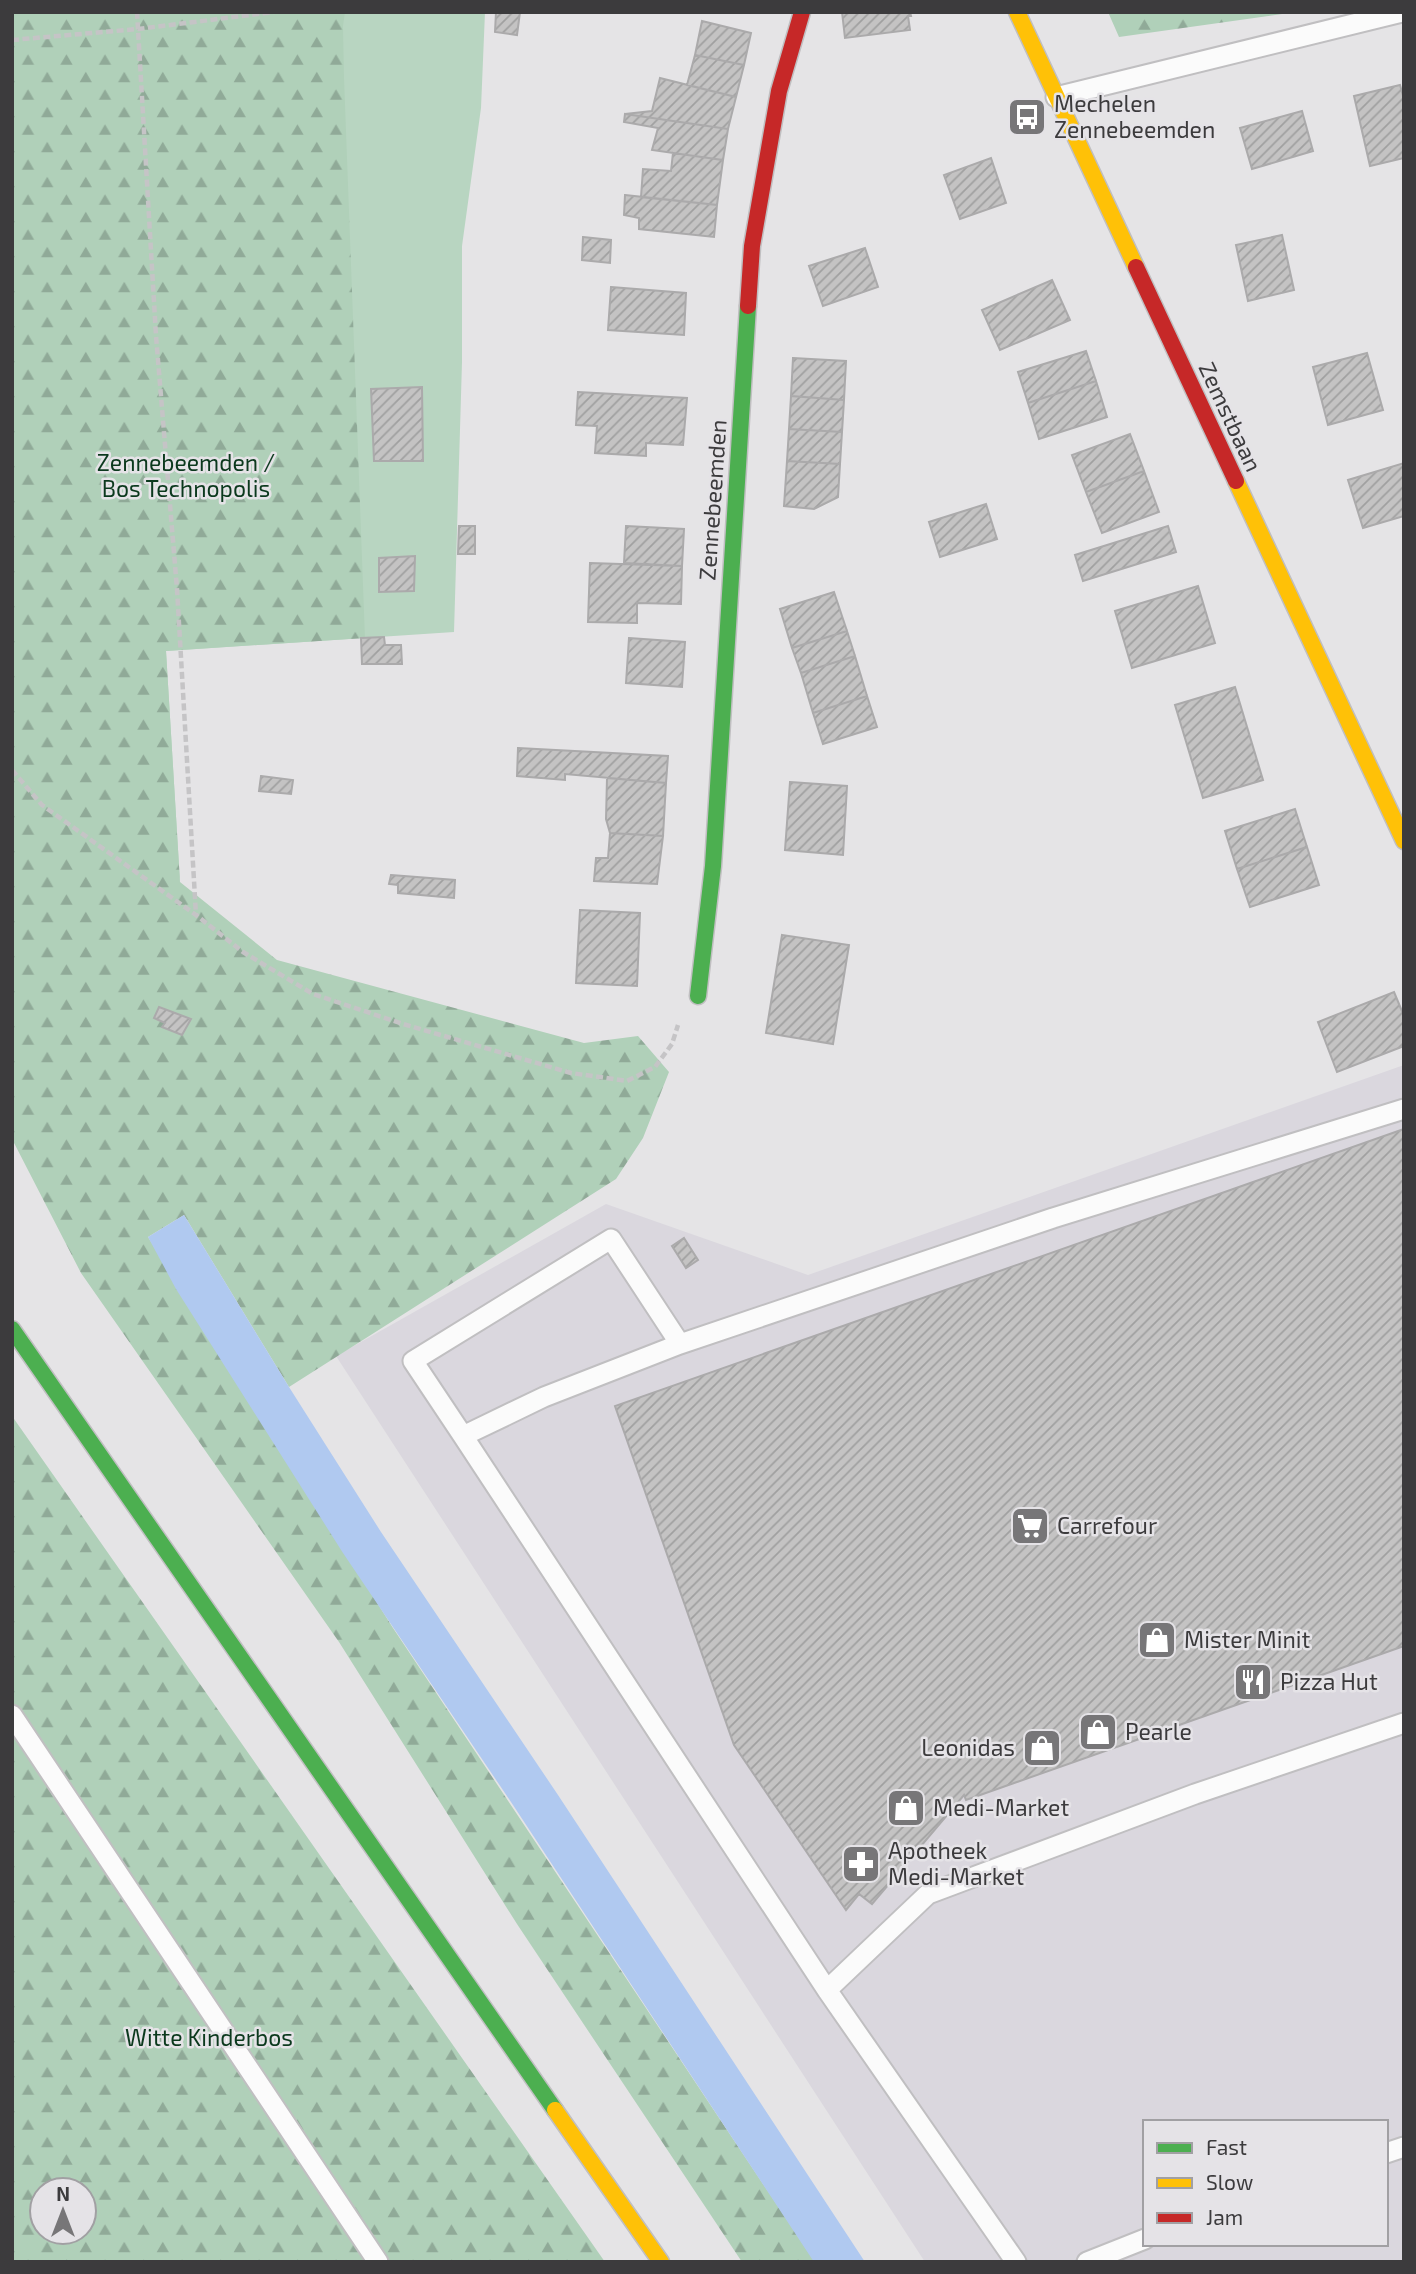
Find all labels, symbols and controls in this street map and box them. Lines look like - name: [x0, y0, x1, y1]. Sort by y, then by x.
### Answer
- place label: Mechelen Zennebeemden: [1054, 89, 1215, 143]
- bus stop icon: Mechelen Zennebeemden: [1006, 96, 1048, 138]
- street label: Zemstbaan: [1193, 357, 1268, 476]
- street label: Zennebeemden: [692, 418, 732, 581]
- park label: Zennebeemden / Bos Technopolis: [97, 448, 275, 502]
- supermarket icon: Carrefour: [1009, 1505, 1051, 1547]
- place label: Carrefour: [1057, 1511, 1157, 1539]
- shop icon: Mister Minit: [1136, 1619, 1178, 1661]
- place label: Mister Minit: [1184, 1625, 1310, 1653]
- restaurant icon: Pizza Hut: [1232, 1661, 1274, 1703]
- place label: Pizza Hut: [1280, 1667, 1378, 1695]
- shop icon: Pearle: [1077, 1711, 1119, 1753]
- place label: Pearle: [1125, 1717, 1192, 1745]
- shop icon: Leonidas: [1021, 1727, 1063, 1769]
- place label: Leonidas: [921, 1733, 1015, 1761]
- shop icon: Medi-Market: [885, 1787, 927, 1829]
- place label: Medi-Market: [933, 1793, 1069, 1821]
- place label: Apotheek Medi-Market: [888, 1836, 1024, 1890]
- pharmacy icon: Apotheek Medi-Market: [840, 1843, 882, 1885]
- park label: Witte Kinderbos: [125, 2023, 293, 2051]
- legend: [1143, 2120, 1388, 2246]
- text: Fast: [1206, 2134, 1247, 2159]
- text: Slow: [1206, 2169, 1253, 2194]
- north arrow: [28, 2176, 98, 2246]
- text: N: [56, 2182, 70, 2205]
- text: Jam: [1206, 2204, 1243, 2229]

